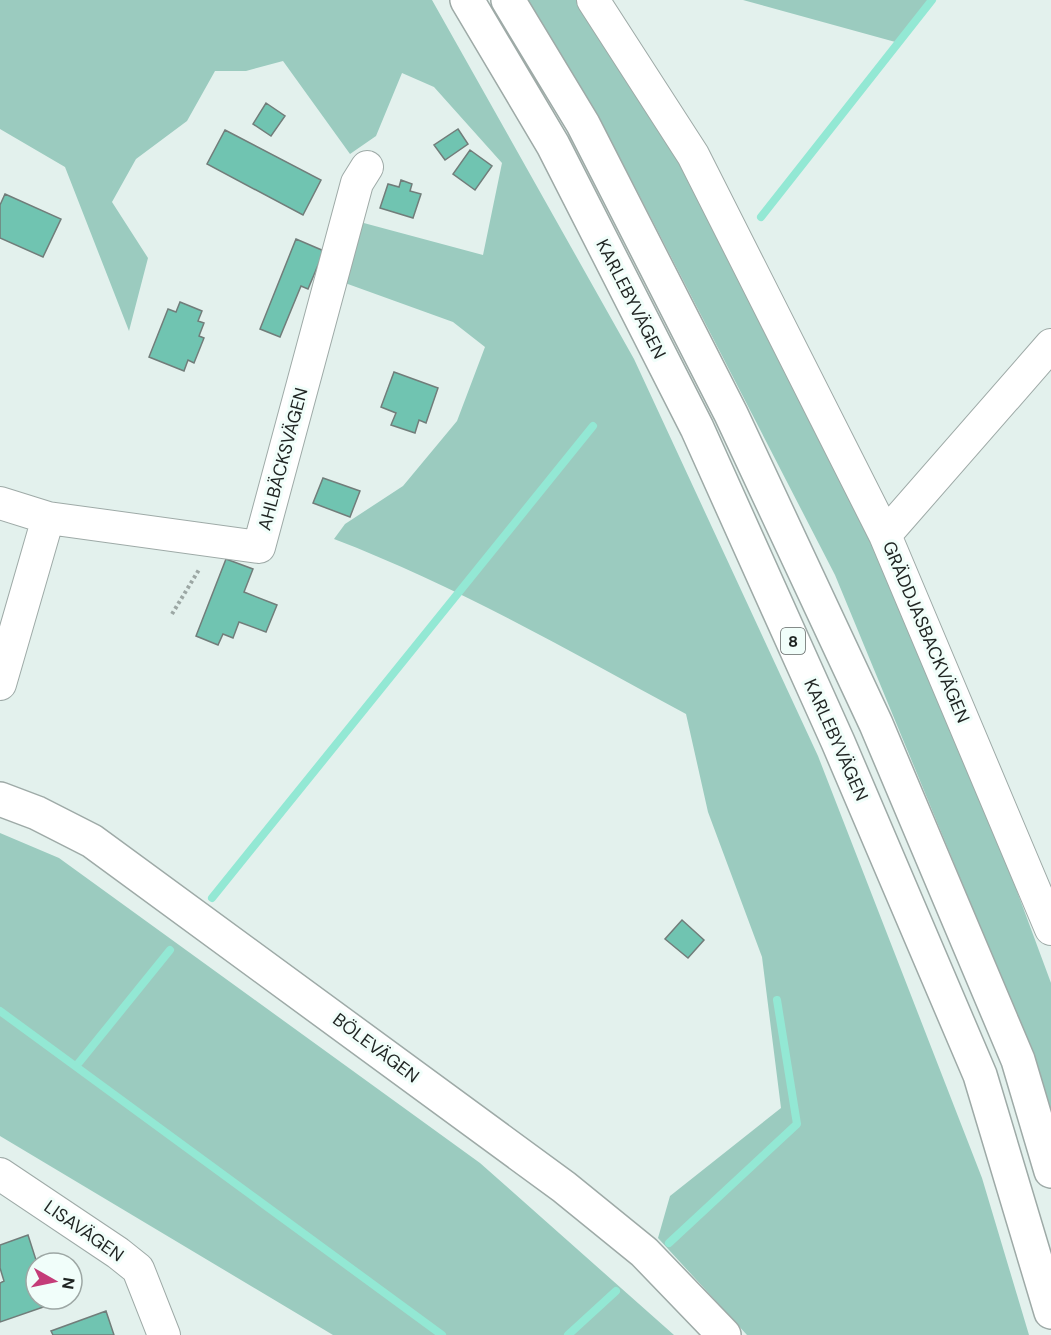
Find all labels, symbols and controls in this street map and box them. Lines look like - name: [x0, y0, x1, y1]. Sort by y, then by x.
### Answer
- street label: KARLEBYVÄGEN: [590, 235, 672, 363]
- street label: AHLBÄCKSVÄGEN: [252, 385, 314, 533]
- street label: GRÄDDJASBACKVÄGEN: [877, 538, 975, 726]
- road number: 8: [781, 628, 805, 654]
- street label: KARLEBYVÄGEN: [798, 675, 874, 805]
- street label: BÖLEVÄGEN: [328, 1008, 424, 1088]
- street label: LISAVÄGEN: [39, 1195, 129, 1267]
- north arrow: [24, 1251, 84, 1311]
- text: N: [57, 1276, 80, 1291]

